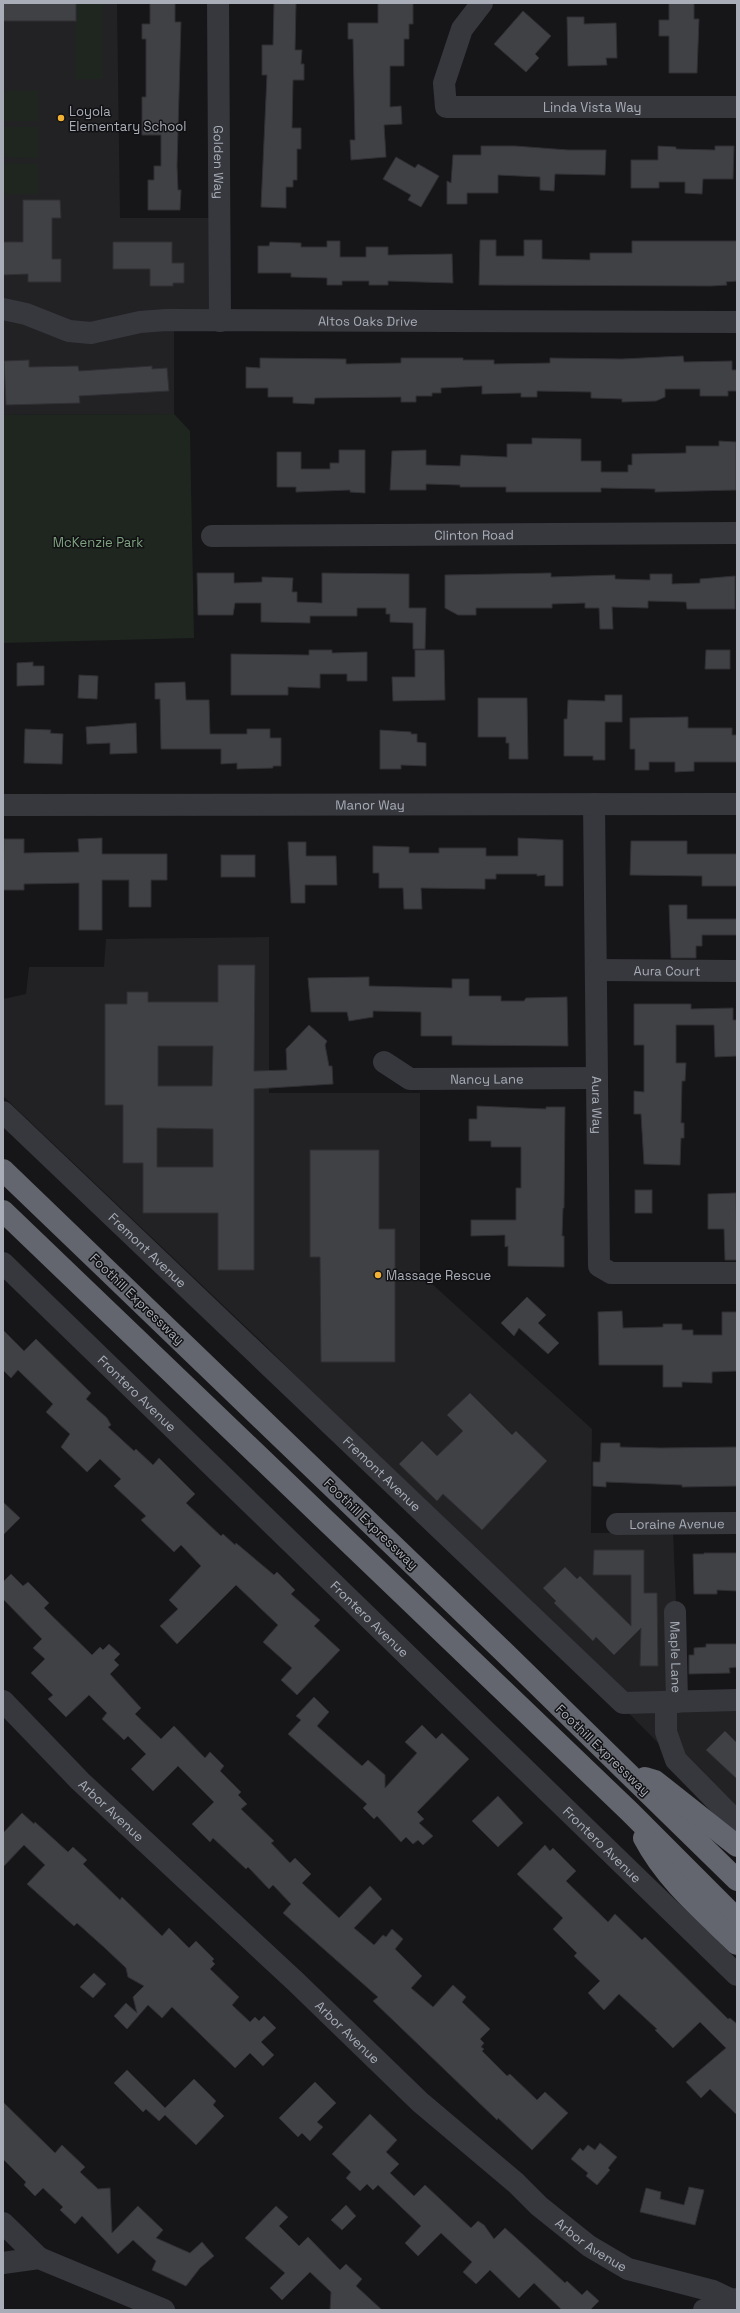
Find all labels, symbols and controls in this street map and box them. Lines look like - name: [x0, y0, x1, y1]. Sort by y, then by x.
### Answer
- street label: Linda Vista Way: [543, 99, 641, 116]
- place label: Loyola Elementary School: [69, 103, 186, 135]
- marker: Loyola Elementary School: [56, 113, 66, 123]
- street label: Golden Way: [210, 125, 228, 199]
- street label: Altos Oaks Drive: [318, 312, 418, 329]
- street label: Clinton Road: [434, 526, 514, 543]
- park label: McKenzie Park: [53, 534, 143, 551]
- street label: Manor Way: [335, 796, 405, 813]
- street label: Aura Court: [633, 962, 701, 979]
- street label: Nancy Lane: [450, 1070, 524, 1087]
- street label: Aura Way: [588, 1076, 606, 1134]
- street label: Fremont Avenue: [105, 1209, 190, 1291]
- street label: Foothill Expressway: [86, 1250, 188, 1348]
- place label: Massage Rescue: [386, 1267, 491, 1284]
- marker: Massage Rescue: [373, 1270, 383, 1280]
- street label: Frontero Avenue: [94, 1351, 180, 1435]
- street label: Fremont Avenue: [340, 1432, 425, 1515]
- street label: Foothill Expressway: [320, 1475, 422, 1573]
- street label: Loraine Avenue: [629, 1515, 725, 1532]
- street label: Frontero Avenue: [327, 1577, 413, 1661]
- street label: Maple Lane: [667, 1621, 685, 1693]
- street label: Foothill Expressway: [552, 1701, 654, 1799]
- street label: Arbor Avenue: [75, 1776, 148, 1845]
- street label: Frontero Avenue: [560, 1802, 645, 1886]
- street label: Arbor Avenue: [312, 1997, 384, 2067]
- street label: Arbor Avenue: [552, 2214, 630, 2275]

